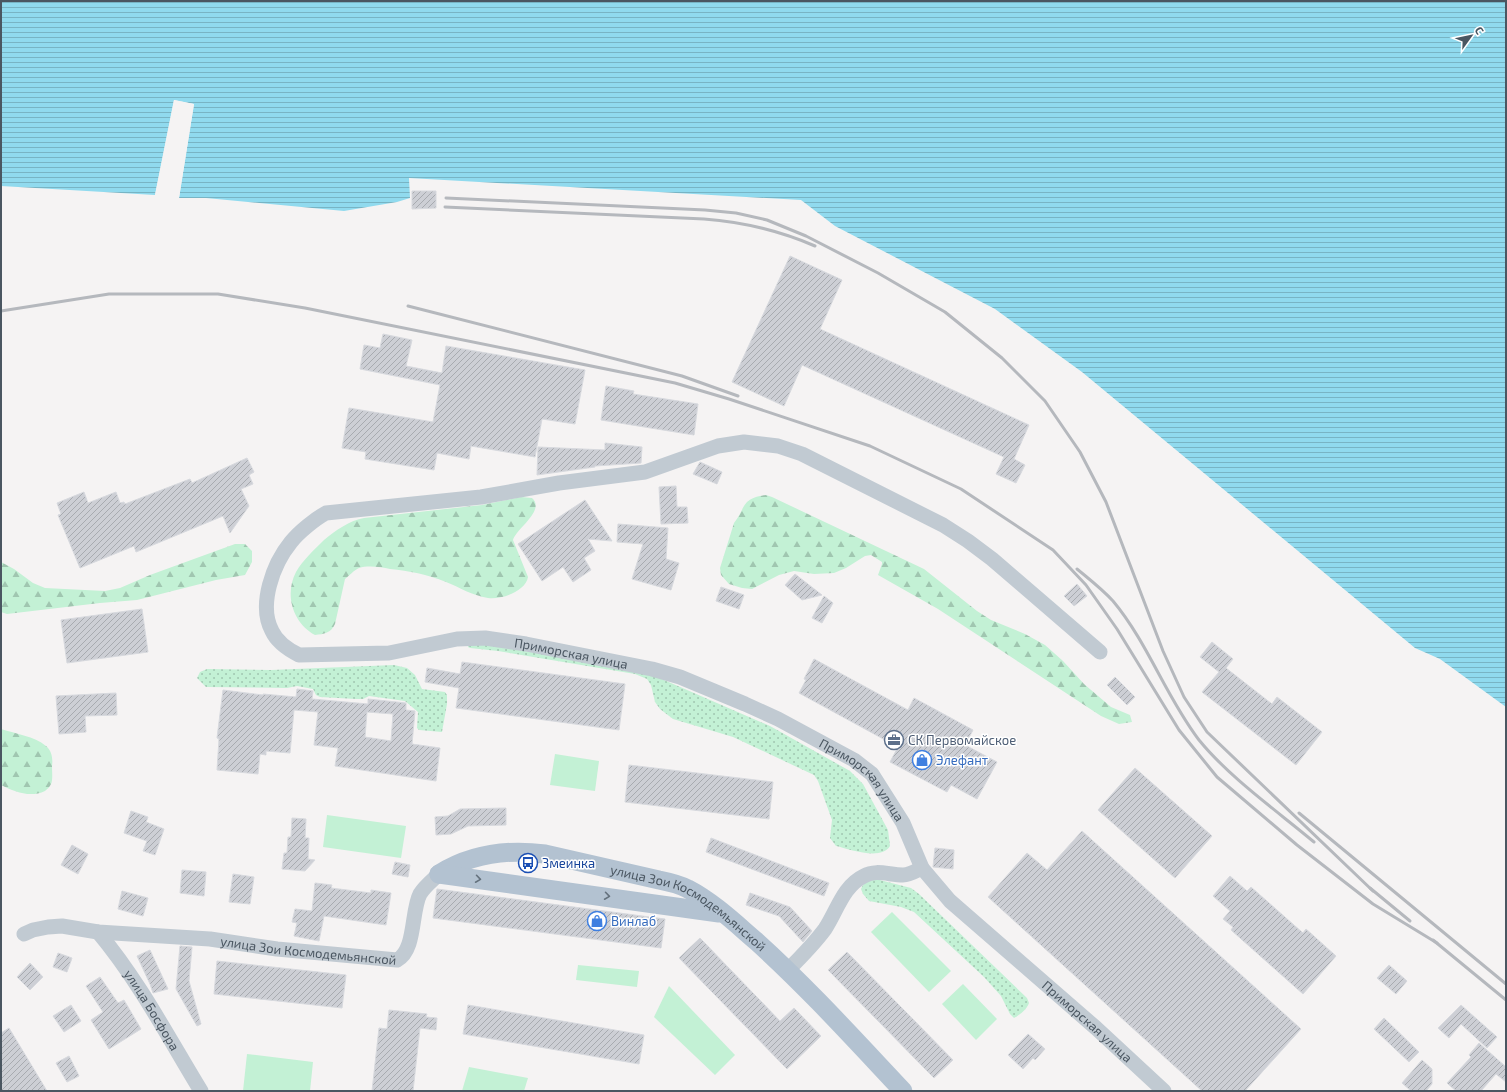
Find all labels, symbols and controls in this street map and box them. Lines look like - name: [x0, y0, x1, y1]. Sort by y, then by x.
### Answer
- north arrow: [1451, 16, 1491, 56]
- text: С: [1473, 24, 1487, 37]
- street label: Приморская улица: [513, 634, 629, 672]
- office icon: СК Первомайское: [883, 729, 905, 751]
- place label: СК Первомайское: [908, 732, 1016, 748]
- street label: Приморская улица: [817, 735, 908, 824]
- shop icon: Элефант: [911, 749, 933, 771]
- place label: Элефант: [936, 752, 989, 768]
- bus stop icon: Змеинка: [517, 852, 539, 874]
- place label: Змеинка: [542, 855, 595, 871]
- street label: улица Зои Космодемьянской: [609, 861, 770, 954]
- one-way arrow: [475, 874, 481, 883]
- one-way arrow: [604, 892, 610, 901]
- shop icon: Винлаб: [586, 910, 608, 932]
- place label: Винлаб: [611, 913, 656, 929]
- street label: улица Зои Космодемьянской: [219, 933, 397, 968]
- street label: улица Босфора: [121, 966, 183, 1053]
- street label: Приморская улица: [1039, 977, 1136, 1066]

